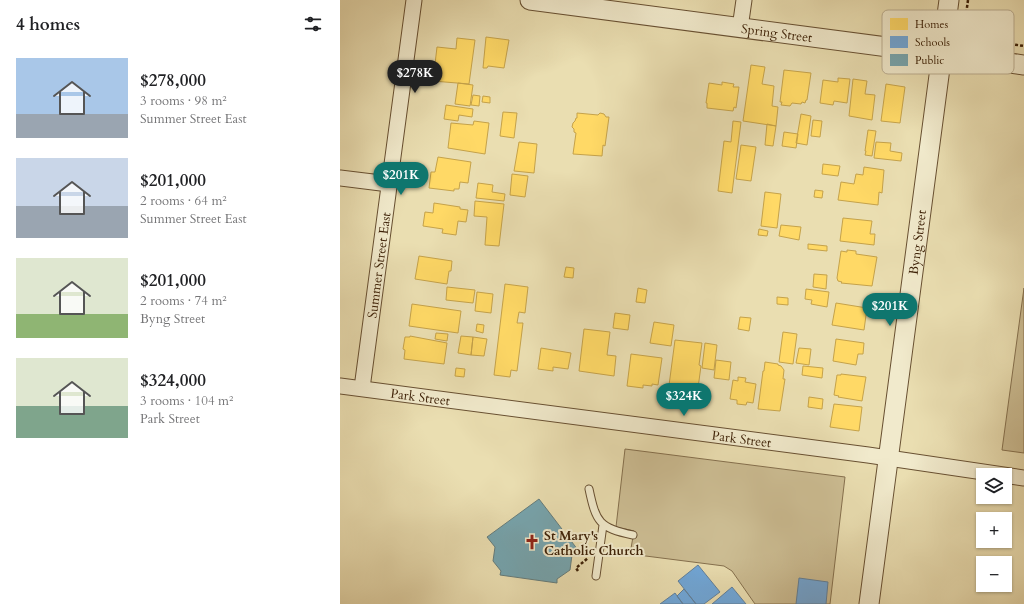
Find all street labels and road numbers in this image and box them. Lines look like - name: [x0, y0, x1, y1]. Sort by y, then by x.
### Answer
- street label: Spring Street: [740, 20, 813, 47]
- street label: Byng Street: [905, 209, 931, 276]
- street label: Summer Street East: [363, 211, 395, 319]
- street label: Park Street: [389, 385, 451, 410]
- street label: Park Street: [711, 427, 772, 452]

